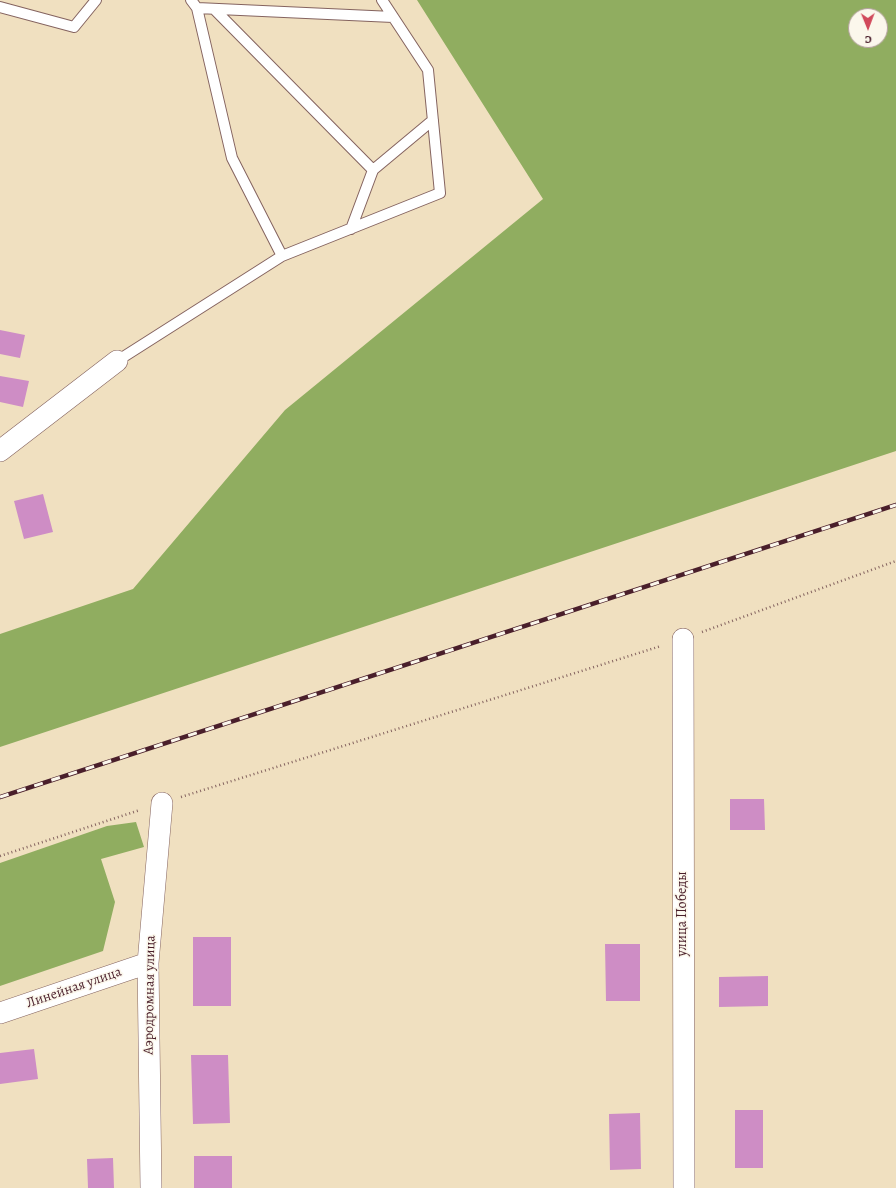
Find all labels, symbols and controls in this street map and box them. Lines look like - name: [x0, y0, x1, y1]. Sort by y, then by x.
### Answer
- north arrow: [848, 8, 888, 48]
- text: С: [865, 32, 872, 47]
- street label: улица Победы: [675, 871, 691, 957]
- street label: Аэродромная улица: [141, 935, 159, 1055]
- street label: Линейная улица: [24, 964, 124, 1012]

